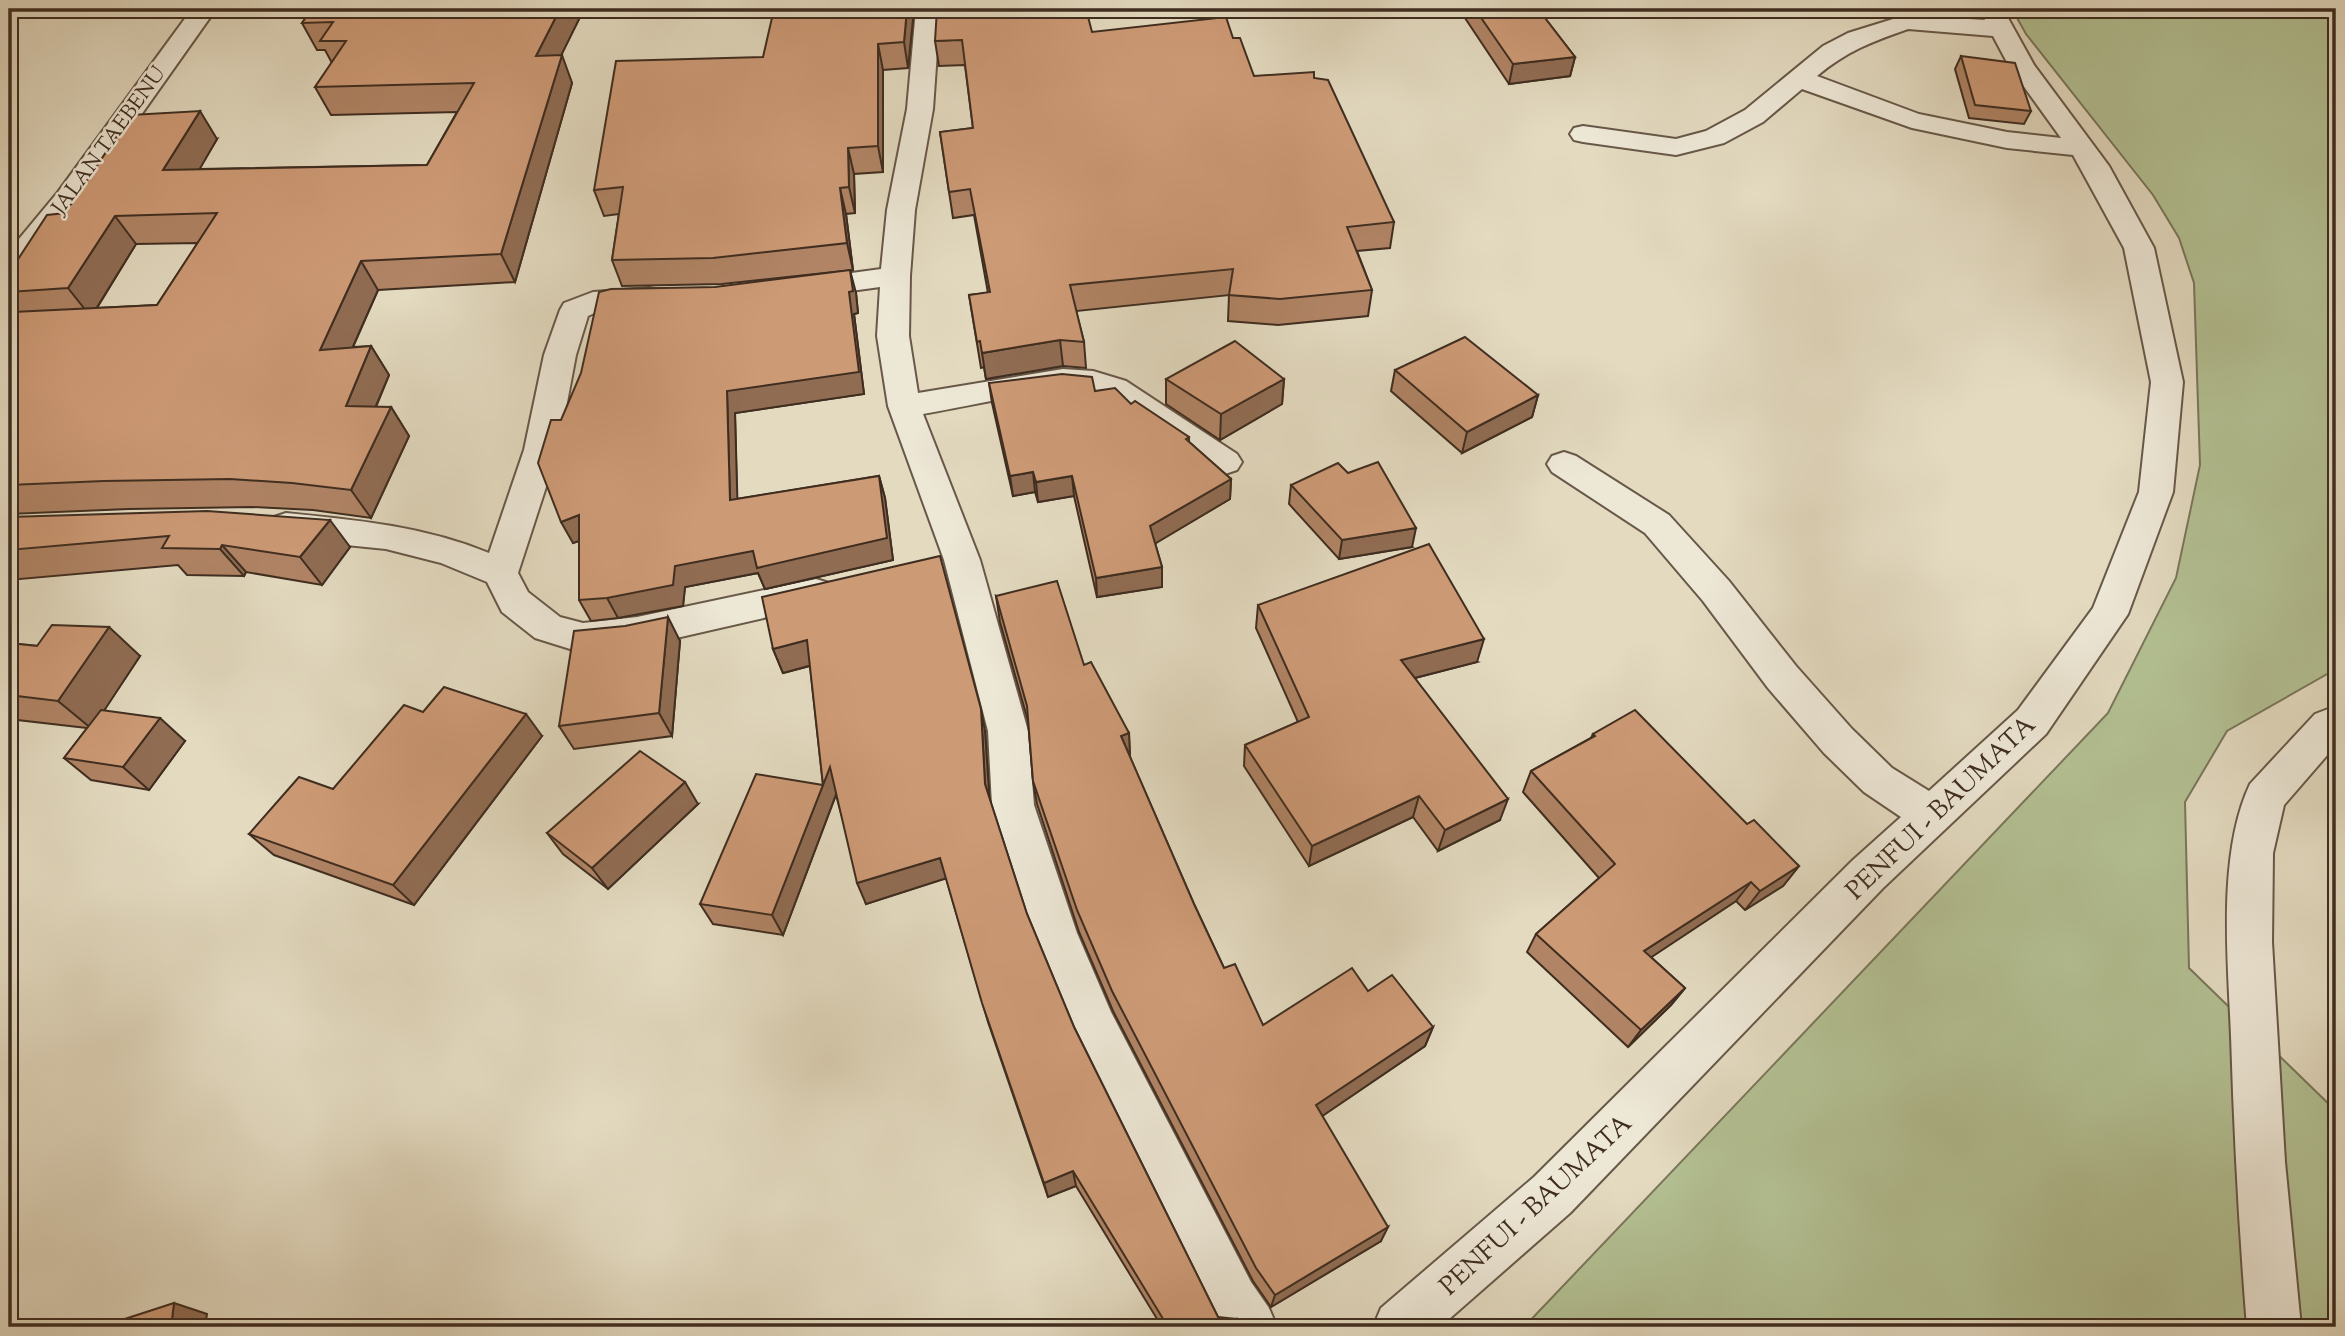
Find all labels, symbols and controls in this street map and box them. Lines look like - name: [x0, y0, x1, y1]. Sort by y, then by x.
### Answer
- street label: JALAN TAEBENU: [45, 61, 174, 222]
- street label: PENFUI - BAUMATA: [1838, 708, 2045, 909]
- street label: PENFUI - BAUMATA: [1432, 1107, 1641, 1305]

